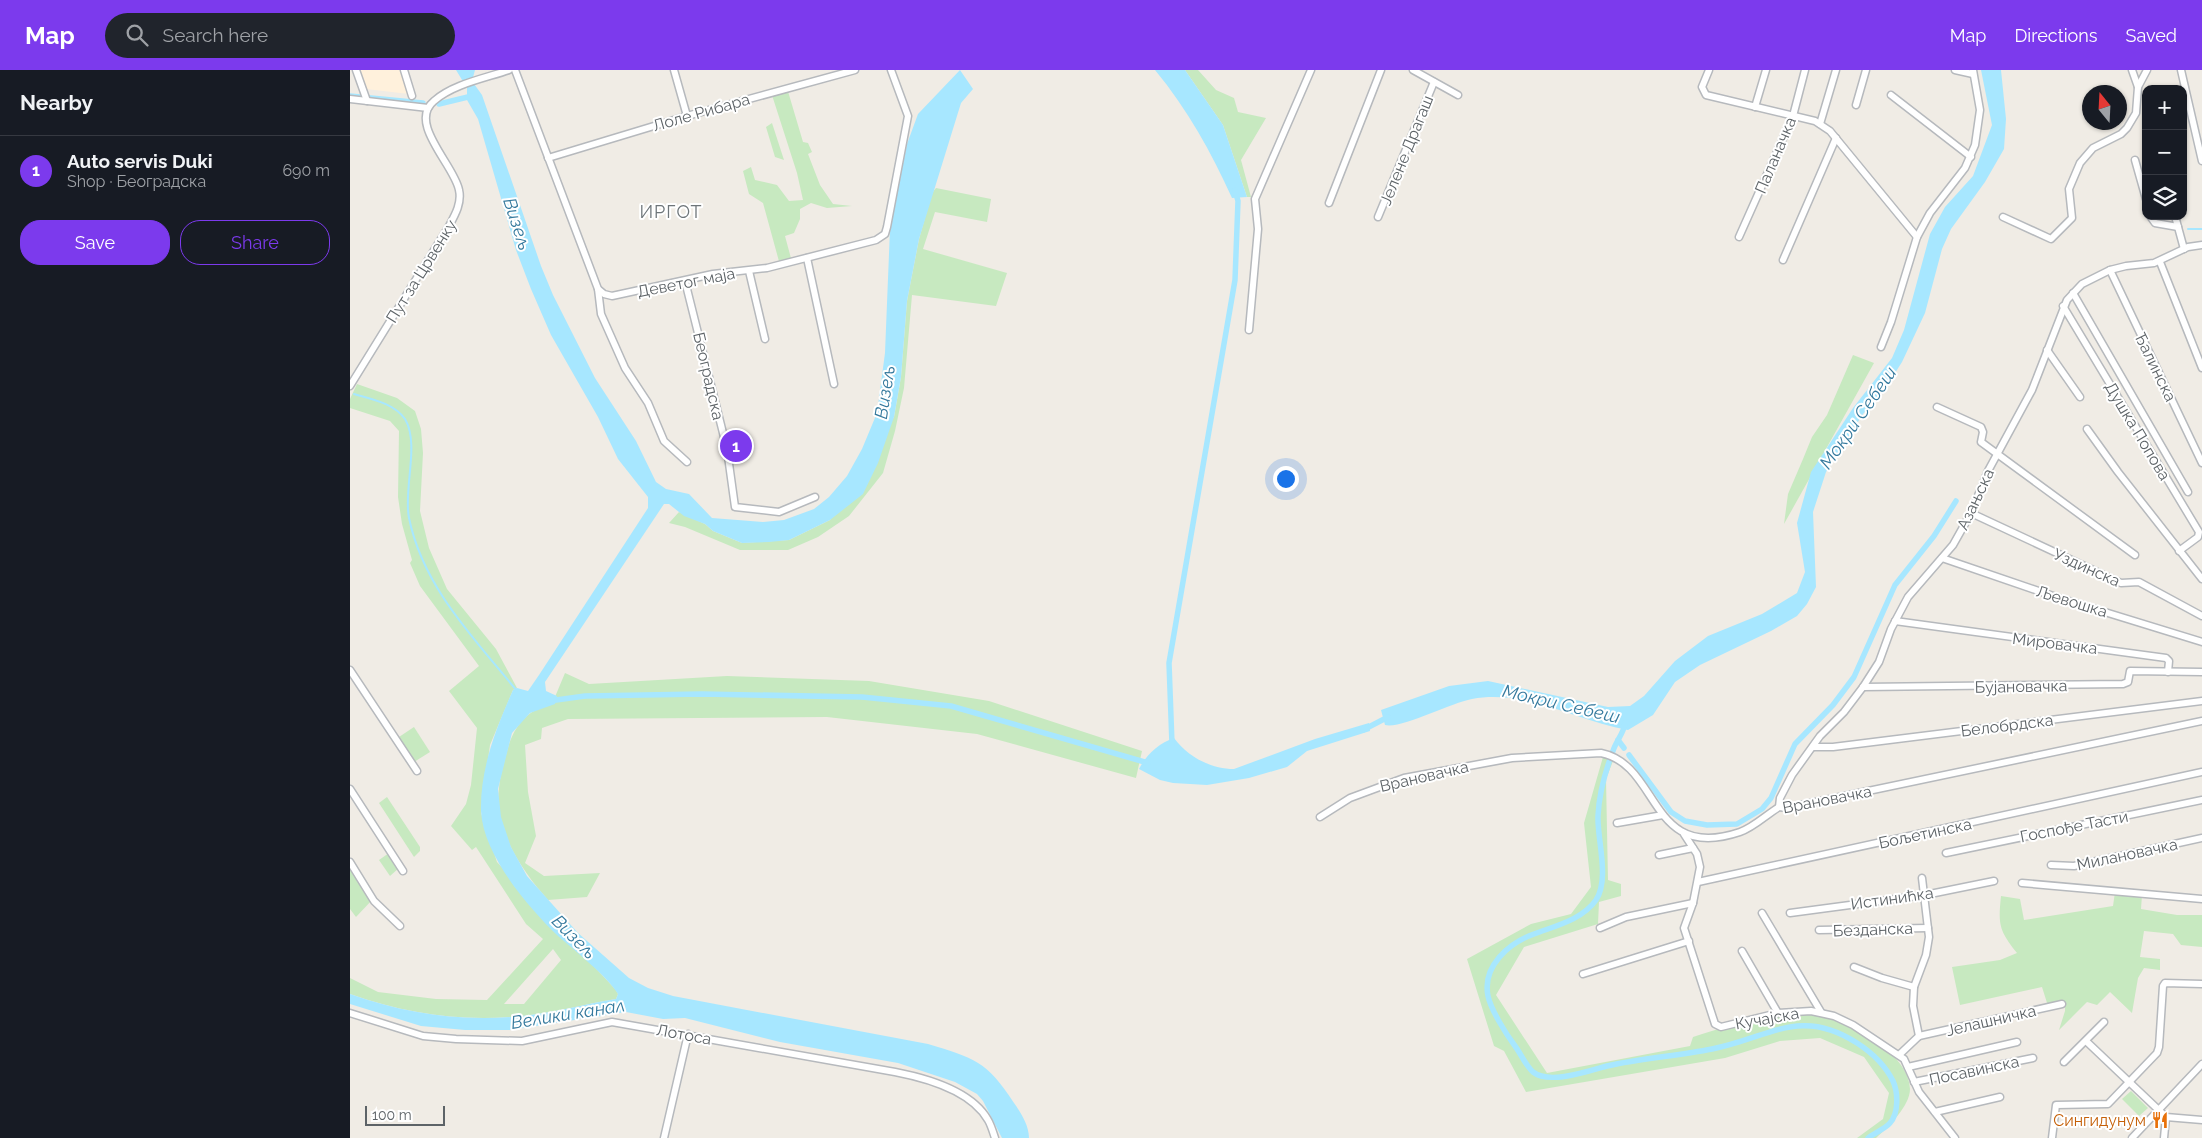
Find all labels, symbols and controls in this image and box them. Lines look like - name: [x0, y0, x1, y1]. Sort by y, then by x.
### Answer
- search box: [105, 13, 455, 58]
- text: Map: [25, 21, 75, 50]
- icon: search: [123, 21, 151, 49]
- text: Search here: [163, 24, 268, 46]
- text: Map: [1950, 25, 1986, 46]
- text: Directions: [2014, 25, 2098, 46]
- text: Saved: [2126, 25, 2177, 46]
- north arrow: [2082, 85, 2127, 130]
- map controls: [2142, 85, 2187, 220]
- button: +: [2142, 85, 2187, 130]
- text: Nearby: [20, 90, 93, 115]
- street label: Лоле Рибара: [650, 90, 752, 135]
- street label: Јелене Драгаш: [1376, 92, 1437, 208]
- street label: Паланачка: [1751, 114, 1800, 196]
- button: −: [2142, 130, 2187, 175]
- text: Auto servis Duki: [67, 150, 213, 172]
- text: 1: [32, 161, 40, 180]
- text: 690 m: [282, 161, 330, 180]
- text: Shop · Београдска: [67, 172, 206, 191]
- button: layers: [2142, 175, 2187, 220]
- water label: Визељ: [499, 195, 536, 253]
- district label: ИРГОТ: [639, 201, 703, 222]
- street label: Пут за Црвенку: [382, 216, 461, 326]
- button: Save: [20, 220, 170, 265]
- button: Share: [180, 220, 330, 265]
- street label: Деветог маја: [636, 264, 737, 301]
- street label: Београдска: [689, 330, 728, 422]
- street label: Ђалинска: [2131, 330, 2180, 405]
- water label: Мокри Себеш: [1815, 363, 1901, 473]
- water label: Визељ: [870, 364, 899, 420]
- street label: Душка Попова: [2101, 379, 2174, 484]
- pin: 1: [720, 427, 752, 465]
- street label: Азањска: [1953, 465, 1998, 533]
- your location: [1273, 466, 1299, 492]
- street label: Уздинска: [2050, 544, 2123, 591]
- street label: Љевошка: [2034, 582, 2110, 621]
- street label: Мировачка: [2011, 629, 2099, 658]
- street label: Бујановачка: [1974, 676, 2068, 697]
- water label: Мокри Себеш: [1501, 680, 1622, 727]
- street label: Белобрдска: [1960, 710, 2054, 741]
- street label: Врановачка: [1378, 757, 1470, 796]
- street label: Врановачка: [1781, 782, 1873, 817]
- street label: Госпође Тасти: [2018, 807, 2130, 846]
- street label: Бољетинска: [1877, 814, 1973, 853]
- street label: Милановачка: [2075, 835, 2179, 874]
- street label: Истинићка: [1850, 883, 1935, 914]
- water label: Визељ: [548, 910, 601, 963]
- street label: Безданска: [1833, 919, 1913, 940]
- water label: Велики канал: [509, 994, 626, 1033]
- street label: Јелашничка: [1944, 1001, 2038, 1040]
- street label: Кучајска: [1734, 1004, 1801, 1033]
- street label: Лотоса: [655, 1020, 713, 1049]
- street label: Посавинска: [1927, 1052, 2021, 1089]
- scale bar: [365, 1103, 445, 1126]
- text: 100 m: [372, 1107, 412, 1123]
- restaurant icon: Сингидунум: [2150, 1110, 2170, 1130]
- place label: Сингидунум: [2053, 1111, 2146, 1130]

